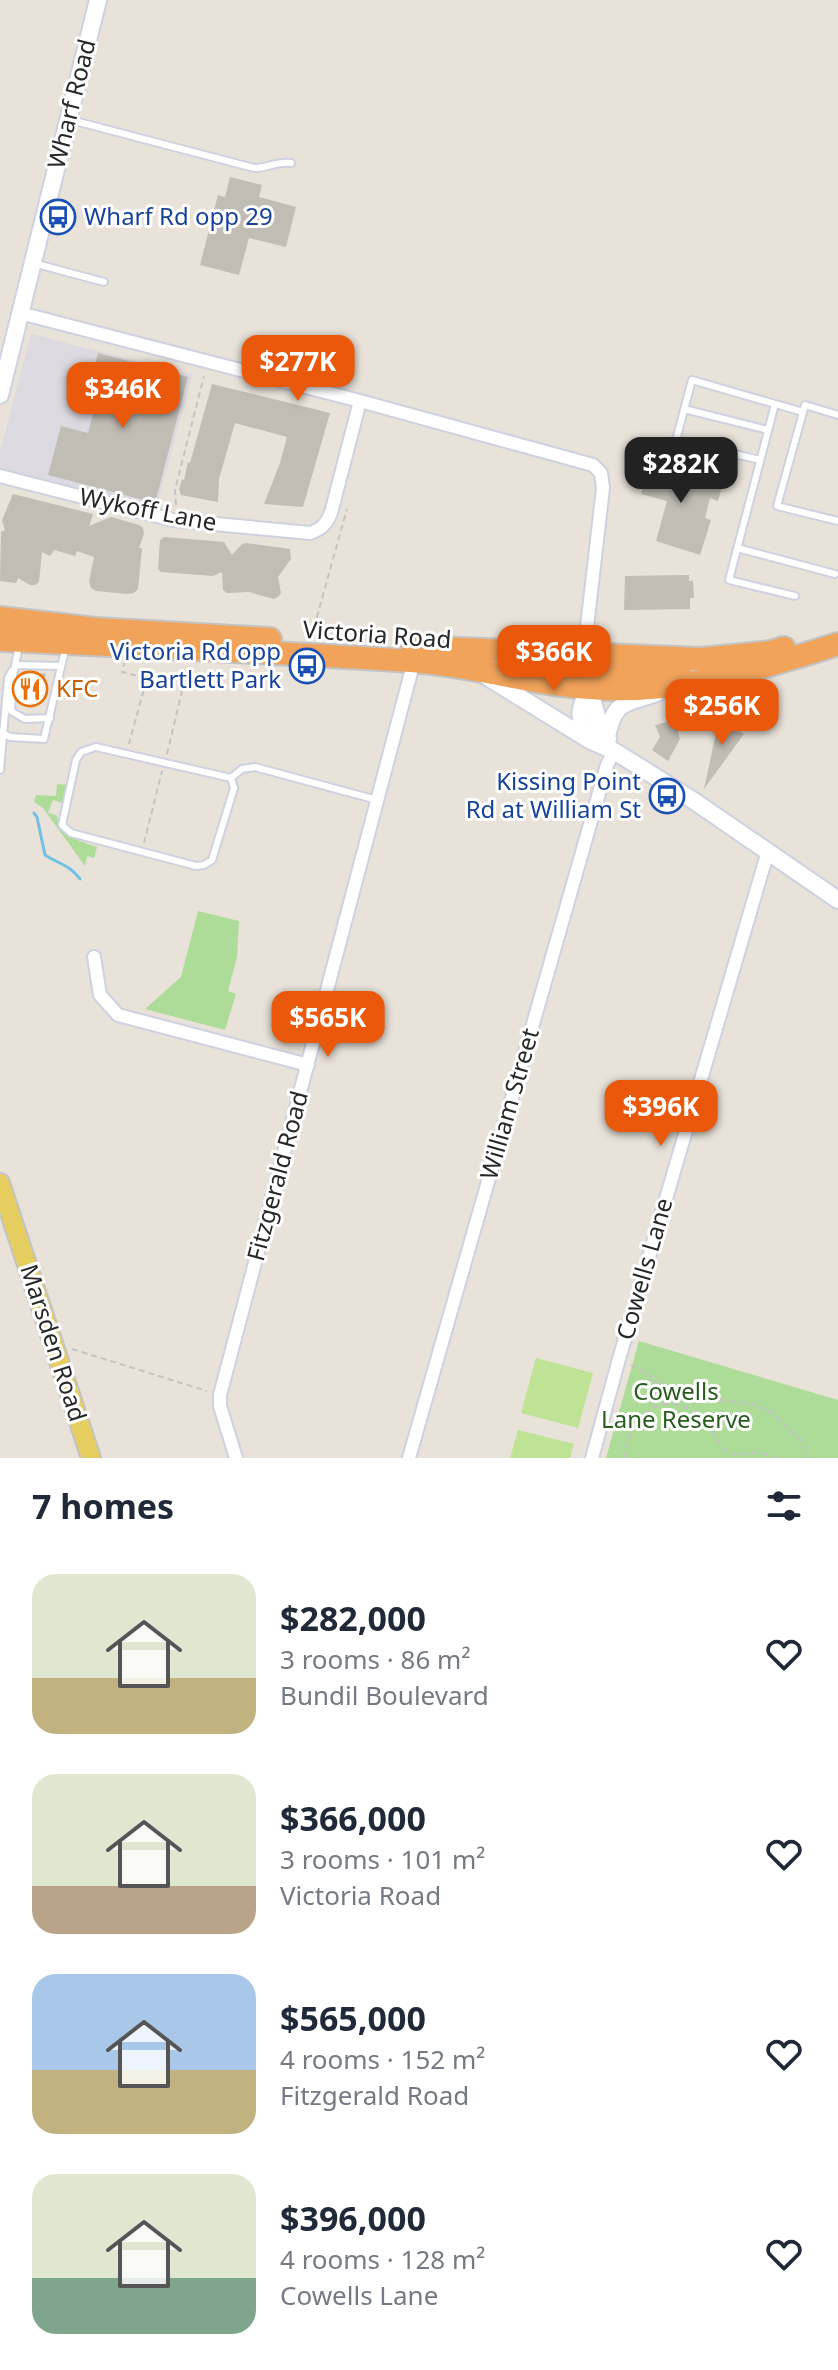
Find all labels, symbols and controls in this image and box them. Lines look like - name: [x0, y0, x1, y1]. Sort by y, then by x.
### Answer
- street label: Wharf Road: [38, 35, 103, 172]
- bus stop icon: Wharf Rd opp 29: [39, 198, 77, 236]
- place label: Wharf Rd opp 29: [84, 199, 273, 232]
- pin: $277K: [242, 335, 354, 403]
- text: $277K: [260, 343, 336, 379]
- pin: $346K: [67, 362, 179, 430]
- text: $346K: [85, 370, 161, 406]
- pin: $282K: [625, 437, 737, 505]
- text: $282K: [643, 445, 719, 481]
- street label: Wykoff Lane: [77, 479, 220, 538]
- street label: Victoria Road: [302, 612, 452, 655]
- pin: $366K: [498, 625, 610, 693]
- text: $366K: [516, 633, 592, 669]
- place label: Victoria Rd opp Bartlett Park: [110, 634, 281, 695]
- bus stop icon: Victoria Rd opp Bartlett Park: [288, 647, 326, 685]
- restaurant icon: KFC: [11, 670, 49, 708]
- place label: KFC: [56, 671, 98, 704]
- pin: $256K: [666, 679, 778, 747]
- text: $256K: [684, 687, 760, 723]
- place label: Kissing Point Rd at William St: [466, 764, 641, 825]
- bus stop icon: Kissing Point Rd at William St: [648, 777, 686, 815]
- pin: $565K: [272, 991, 384, 1059]
- text: $565K: [290, 999, 366, 1035]
- street label: William Street: [471, 1024, 546, 1183]
- pin: $396K: [605, 1080, 717, 1148]
- street label: Fitzgerald Road: [238, 1087, 315, 1264]
- text: $396K: [623, 1088, 699, 1124]
- street label: Cowells Lane: [608, 1194, 680, 1343]
- street label: Marsden Road: [13, 1260, 95, 1425]
- park label: Cowells Lane Reserve: [601, 1374, 751, 1435]
- text: 7 homes: [32, 1483, 174, 1529]
- icon: filters: [762, 1484, 806, 1528]
- text: $282,000: [280, 1595, 426, 1641]
- icon: home: [96, 1606, 192, 1702]
- icon: heart: [762, 1632, 806, 1676]
- text: 3 rooms · 86 m²: [280, 1641, 470, 1677]
- text: Bundil Boulevard: [280, 1677, 489, 1713]
- text: $366,000: [280, 1795, 426, 1841]
- icon: home: [96, 1806, 192, 1902]
- icon: heart: [762, 1832, 806, 1876]
- text: 3 rooms · 101 m²: [280, 1841, 485, 1877]
- text: Victoria Road: [280, 1877, 441, 1913]
- text: $565,000: [280, 1995, 426, 2041]
- icon: home: [96, 2006, 192, 2102]
- icon: heart: [762, 2032, 806, 2076]
- text: 4 rooms · 152 m²: [280, 2041, 485, 2077]
- text: Fitzgerald Road: [280, 2077, 469, 2113]
- text: $396,000: [280, 2195, 426, 2241]
- icon: home: [96, 2206, 192, 2302]
- icon: heart: [762, 2232, 806, 2276]
- text: 4 rooms · 128 m²: [280, 2241, 485, 2277]
- text: Cowells Lane: [280, 2277, 438, 2313]

